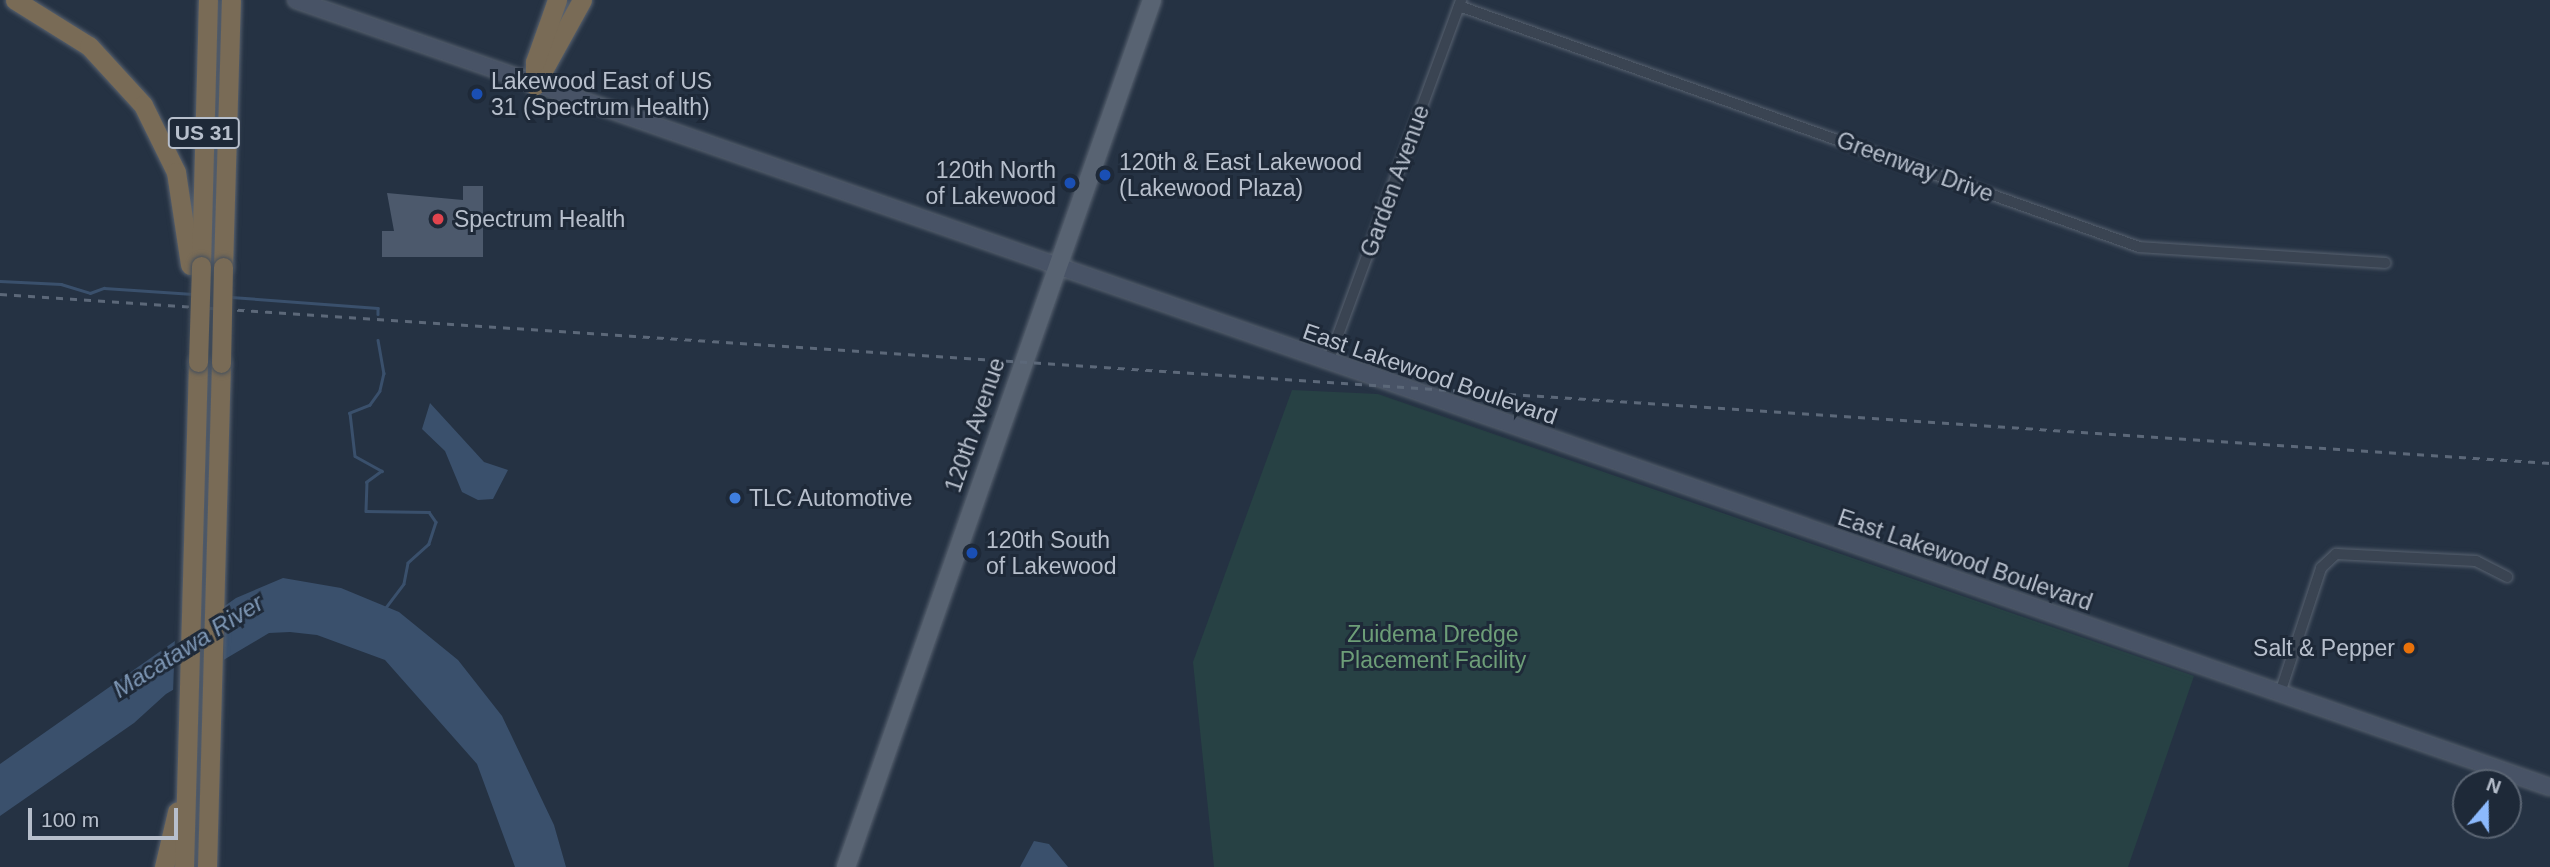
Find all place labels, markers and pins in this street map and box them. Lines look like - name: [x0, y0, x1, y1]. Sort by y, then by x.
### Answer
- place label: Lakewood East of US 31 (Spectrum Health): [491, 67, 712, 121]
- marker: Lakewood East of US 31 (Spectrum Health): [469, 86, 485, 102]
- place label: 120th & East Lakewood (Lakewood Plaza): [1119, 148, 1362, 202]
- place label: 120th North of Lakewood: [926, 156, 1056, 210]
- marker: 120th & East Lakewood (Lakewood Plaza): [1097, 167, 1113, 183]
- marker: 120th North of Lakewood: [1062, 175, 1078, 191]
- place label: Spectrum Health: [454, 205, 625, 233]
- marker: Spectrum Health: [428, 209, 448, 229]
- place label: TLC Automotive: [749, 484, 914, 512]
- marker: TLC Automotive: [727, 490, 743, 506]
- place label: 120th South of Lakewood: [986, 526, 1116, 580]
- marker: 120th South of Lakewood: [964, 545, 980, 561]
- place label: Salt & Pepper: [2253, 634, 2395, 662]
- marker: Salt & Pepper: [2401, 640, 2417, 656]

